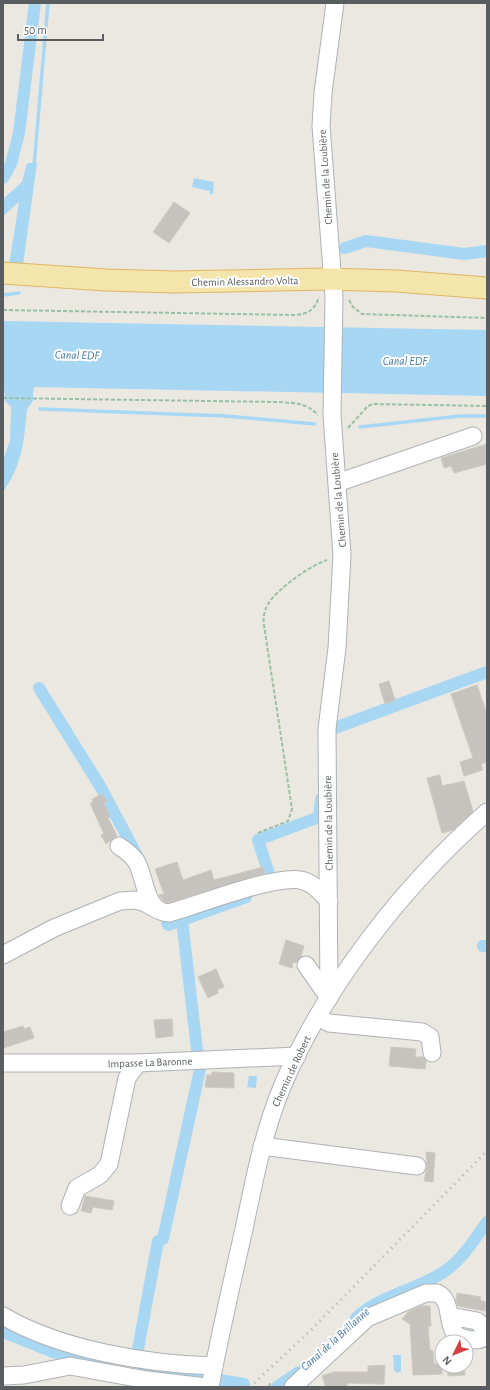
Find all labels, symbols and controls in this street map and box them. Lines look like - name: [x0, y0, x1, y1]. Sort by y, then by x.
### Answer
- scale bar: [18, 16, 103, 42]
- text: 50 m: [24, 24, 47, 36]
- street label: Chemin de la Loubière: [317, 129, 334, 225]
- street label: Chemin Alessandro Volta: [191, 275, 299, 288]
- water label: Canal EDF: [55, 349, 100, 361]
- water label: Canal EDF: [383, 355, 428, 367]
- street label: Chemin de la Loubière: [329, 452, 348, 548]
- street label: Chemin de la Loubière: [322, 775, 335, 871]
- street label: Chemin de Robert: [270, 1034, 313, 1108]
- street label: Impasse La Baronne: [107, 1056, 193, 1069]
- water label: Canal de la Brillanne: [298, 1305, 372, 1373]
- north arrow: [434, 1334, 474, 1374]
- text: N: [440, 1354, 454, 1367]

